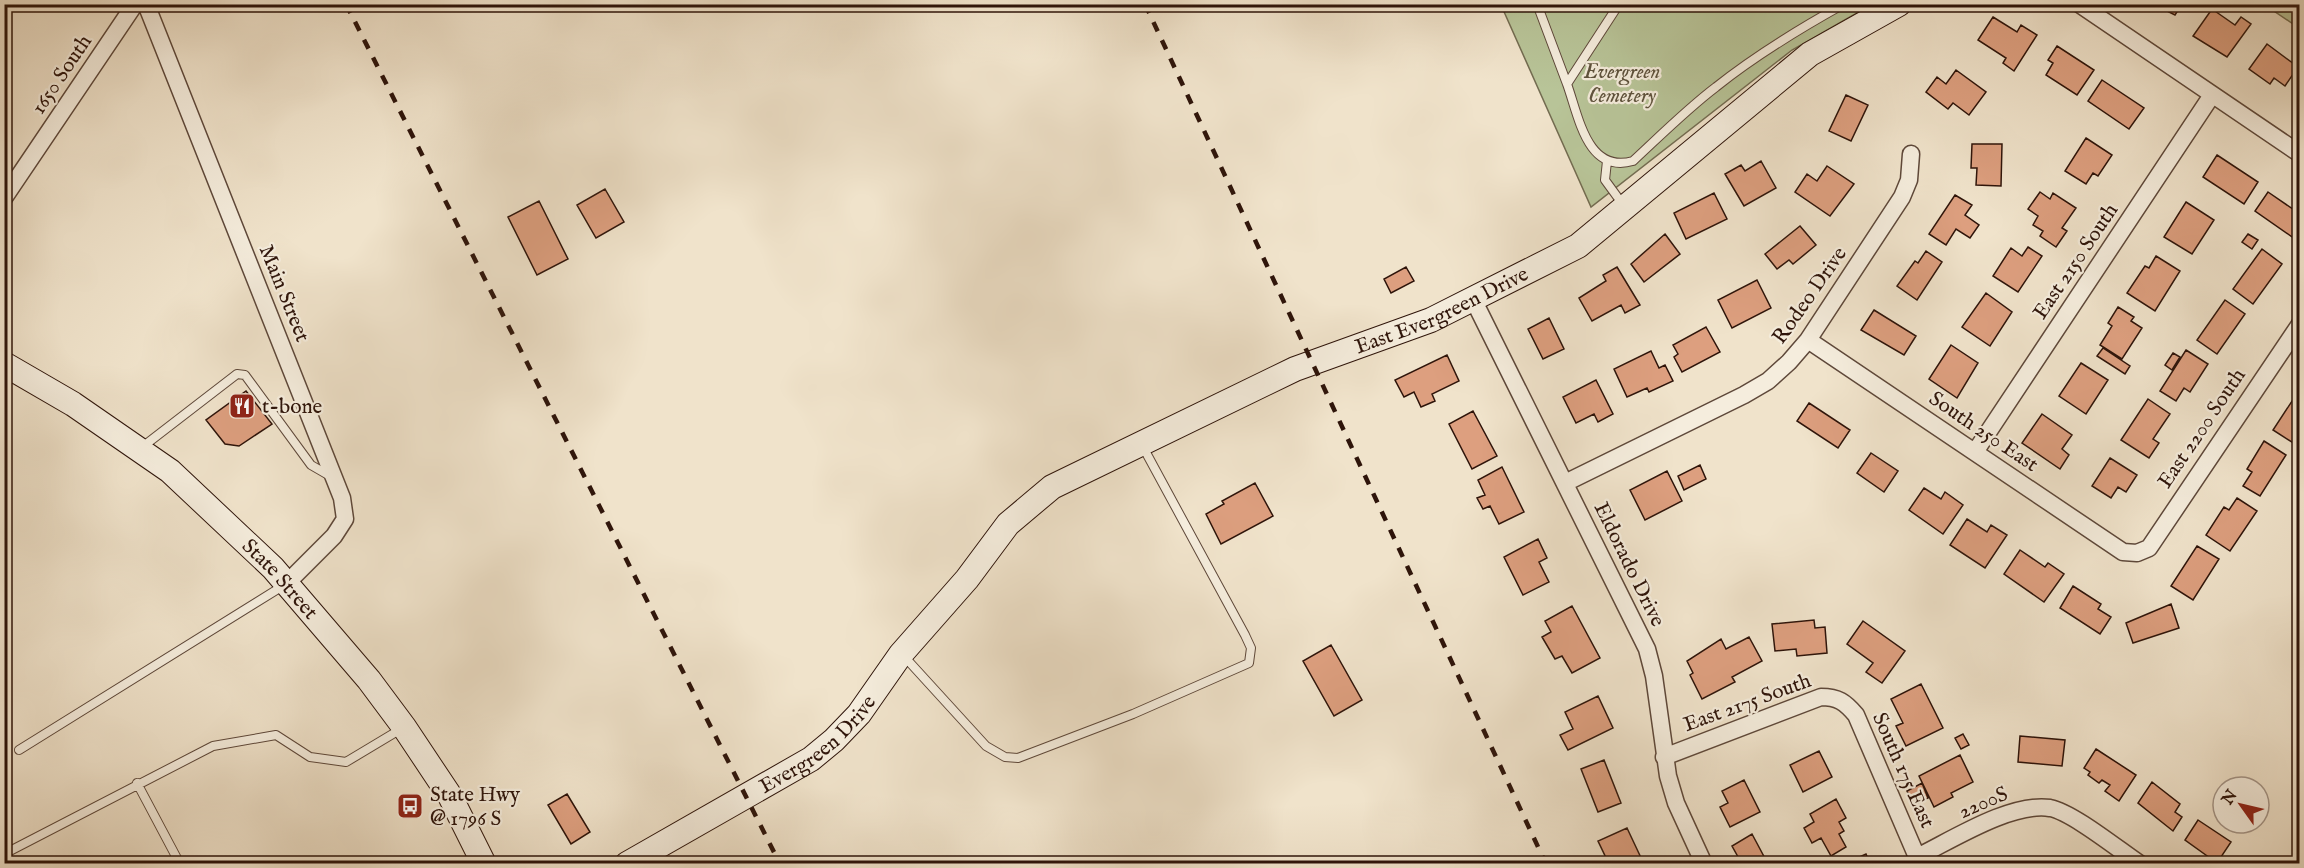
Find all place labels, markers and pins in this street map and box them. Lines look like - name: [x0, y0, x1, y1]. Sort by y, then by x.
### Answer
- restaurant icon: t-bone: [227, 391, 257, 421]
- place label: t-bone: [262, 394, 323, 421]
- place label: State Hwy @ 1796 S: [430, 782, 521, 833]
- bus stop icon: State Hwy @ 1796 S: [395, 791, 425, 821]

